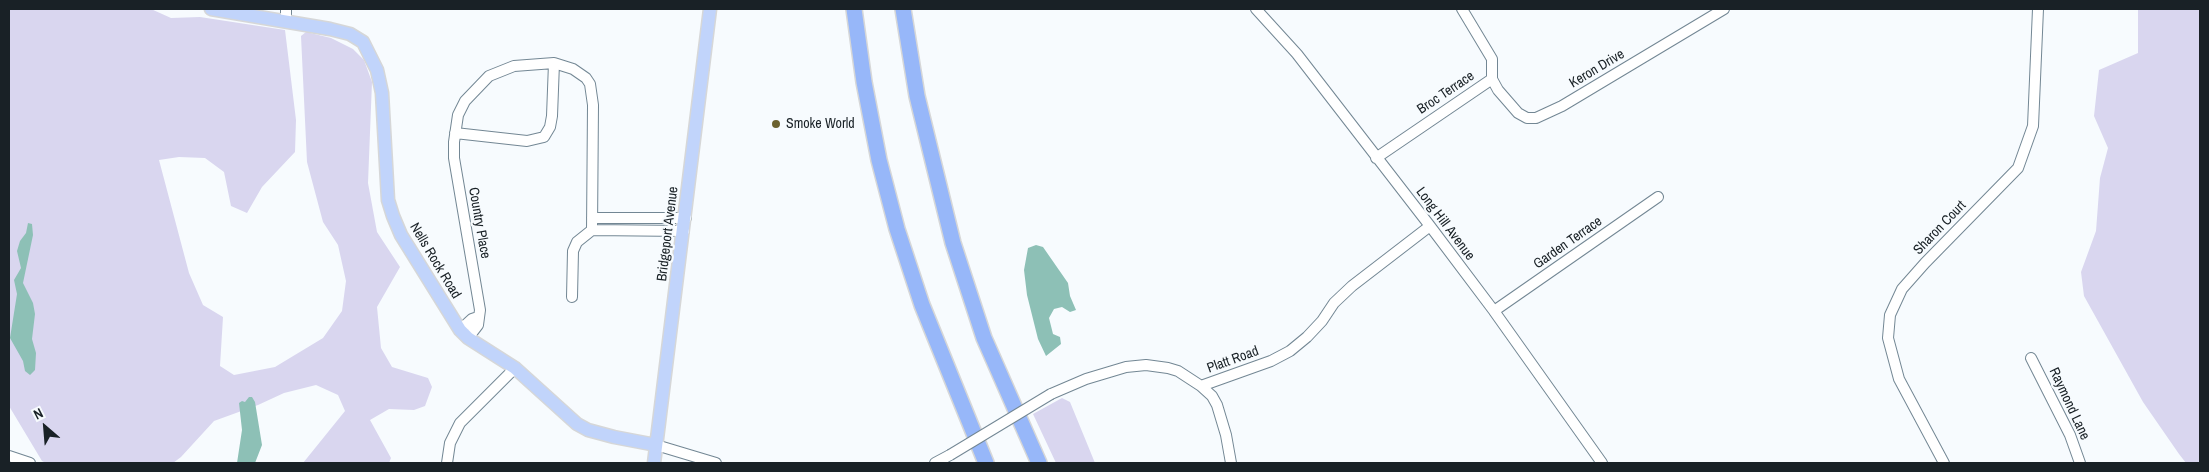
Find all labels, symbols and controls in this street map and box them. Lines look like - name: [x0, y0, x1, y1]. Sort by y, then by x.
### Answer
- street label: Keron Drive: [1566, 46, 1628, 92]
- street label: Broc Terrace: [1414, 68, 1478, 118]
- place label: Smoke World: [786, 116, 855, 132]
- marker: Smoke World: [770, 118, 782, 130]
- street label: Long Hill Avenue: [1412, 184, 1478, 264]
- street label: Country Place: [464, 186, 494, 260]
- street label: Bridgeport Avenue: [654, 186, 682, 282]
- street label: Sharon Court: [1910, 198, 1970, 258]
- street label: Garden Terrace: [1531, 213, 1605, 273]
- street label: Nells Rock Road: [406, 220, 464, 302]
- street label: Platt Road: [1205, 343, 1261, 377]
- street label: Raymond Lane: [2045, 365, 2093, 443]
- north arrow: [20, 402, 70, 452]
- text: N: [30, 404, 46, 424]

